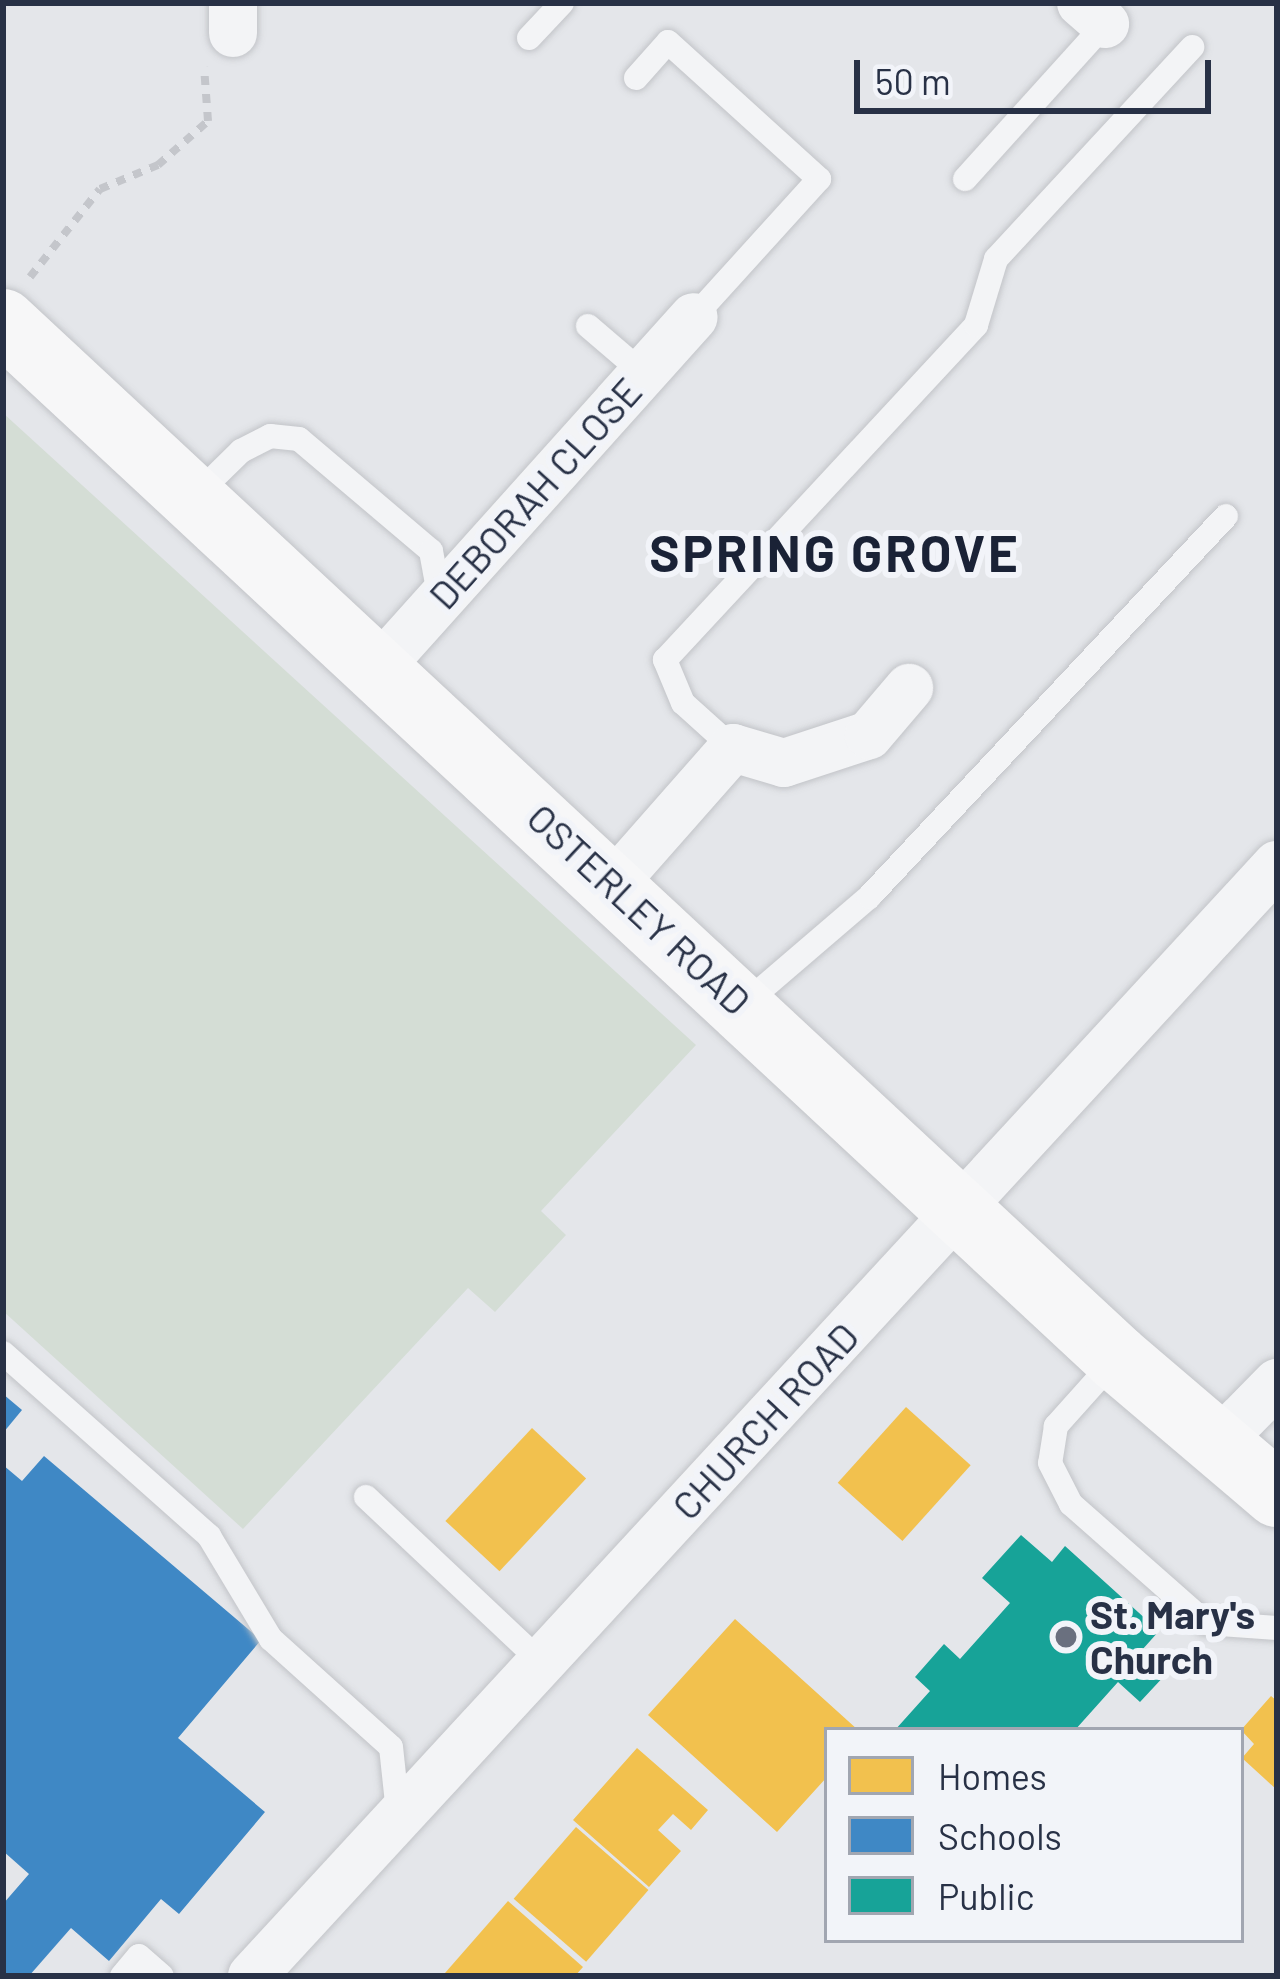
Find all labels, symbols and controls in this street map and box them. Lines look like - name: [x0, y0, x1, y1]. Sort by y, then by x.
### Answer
- scale bar: [860, 36, 1217, 110]
- text: 50 m: [875, 59, 951, 102]
- street label: DEBORAH CLOSE: [419, 368, 651, 618]
- district label: SPRING GROVE: [649, 521, 1021, 583]
- street label: OSTERLEY ROAD: [518, 794, 760, 1024]
- street label: CHURCH ROAD: [662, 1313, 868, 1529]
- place label: St. Mary's Church: [1090, 1592, 1255, 1683]
- marker: St. Mary's Church: [1053, 1624, 1079, 1650]
- legend: [824, 1727, 1244, 1943]
- text: Homes: [938, 1754, 1047, 1797]
- text: Schools: [938, 1814, 1062, 1857]
- text: Public: [938, 1874, 1034, 1917]

